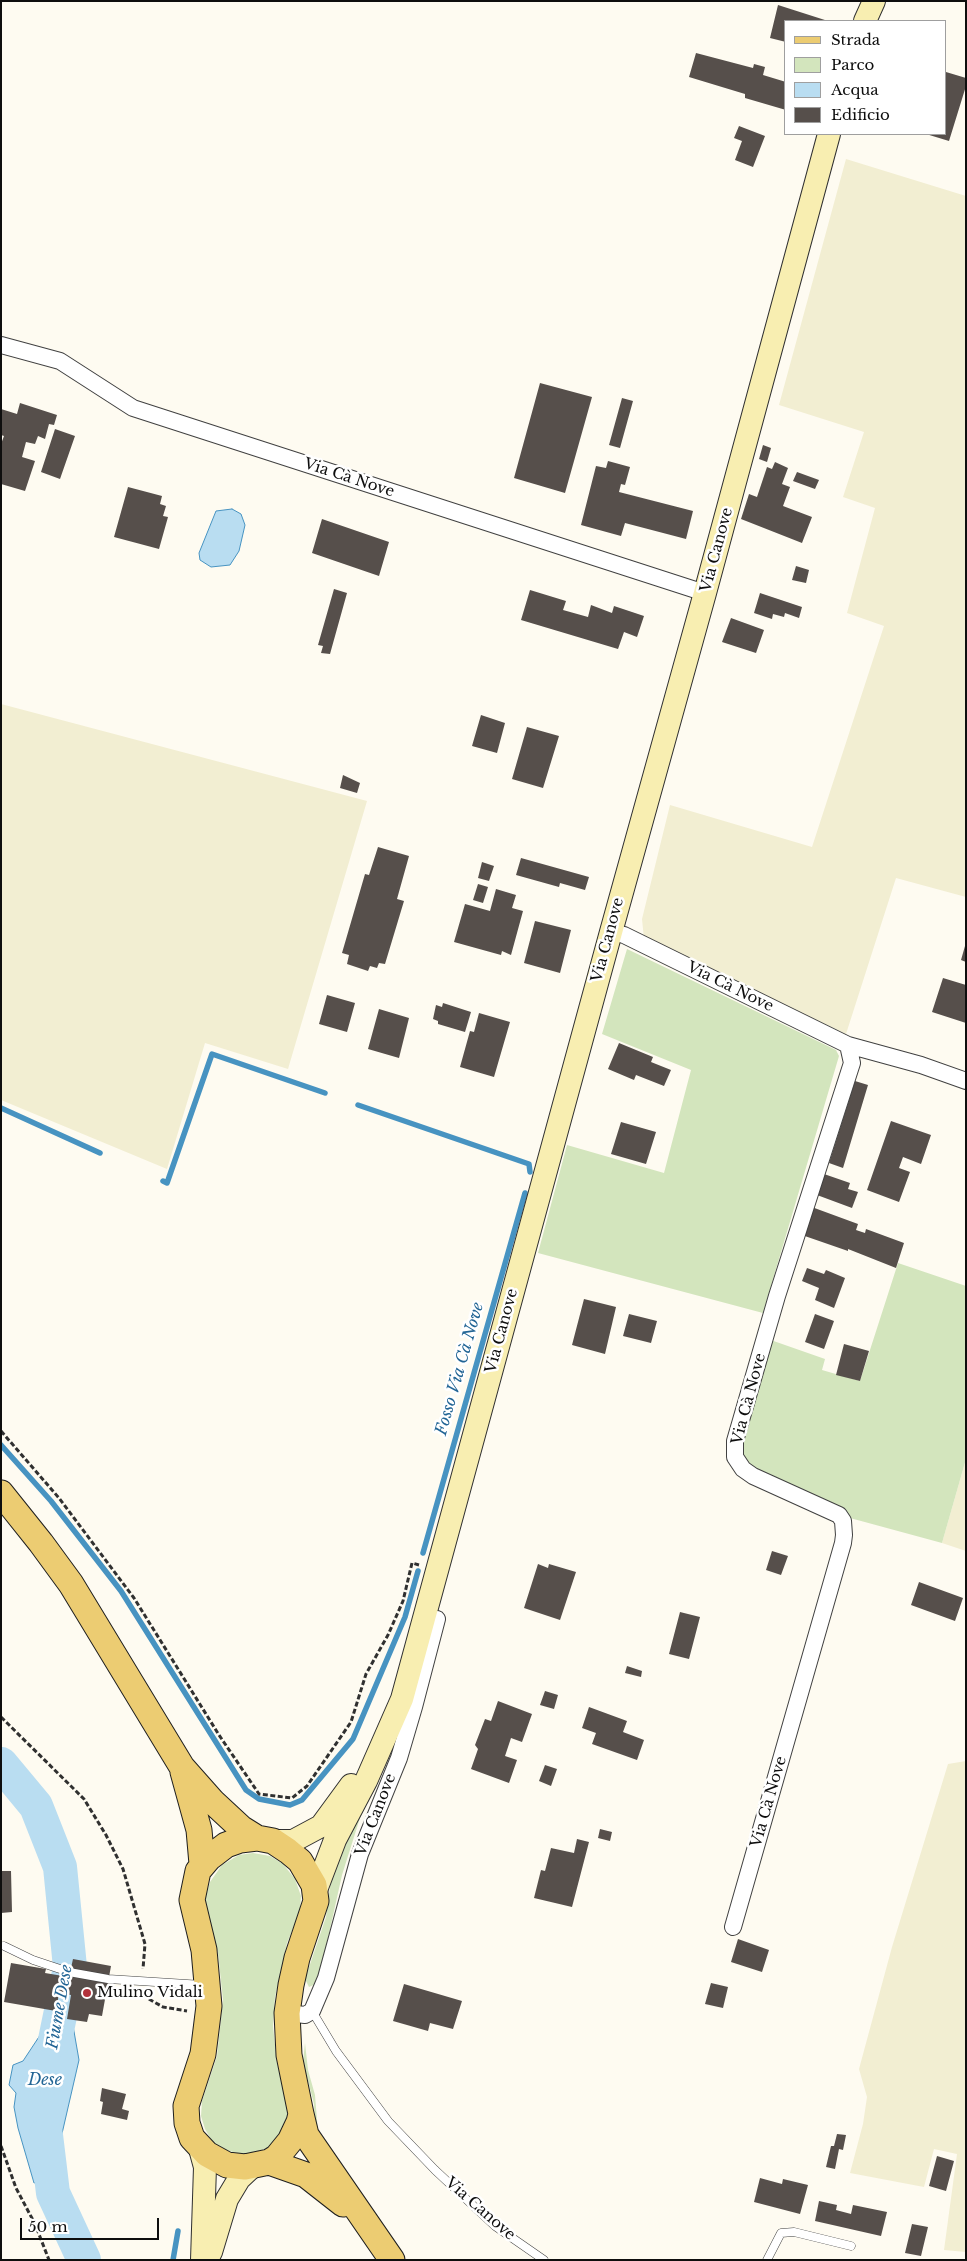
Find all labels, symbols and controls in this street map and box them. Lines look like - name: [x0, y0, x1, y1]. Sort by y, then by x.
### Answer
- legend: [784, 20, 947, 135]
- text: Strada: [831, 30, 880, 49]
- text: Parco: [831, 55, 874, 74]
- text: Acqua: [831, 80, 879, 99]
- text: Edificio: [831, 105, 890, 124]
- street label: Via Cà Nove: [302, 455, 396, 501]
- street label: Via Canove: [697, 506, 737, 594]
- street label: Via Canove: [588, 896, 628, 984]
- street label: Via Cà Nove: [684, 958, 776, 1016]
- street label: Via Canove: [482, 1287, 522, 1375]
- water label: Fosso Via Cà Nove: [432, 1300, 488, 1438]
- street label: Via Cà Nove: [728, 1351, 770, 1447]
- street label: Via Cà Nove: [747, 1754, 791, 1850]
- street label: Via Canove: [352, 1771, 400, 1859]
- water label: Fiume Dese: [43, 1963, 77, 2051]
- place label: Mulino Vidali: [97, 1984, 203, 2002]
- marker: Mulino Vidali: [81, 1987, 93, 1999]
- water label: Dese: [28, 2070, 62, 2090]
- street label: Via Canove: [441, 2174, 519, 2244]
- scale bar: [22, 2208, 161, 2240]
- text: 50 m: [28, 2217, 68, 2236]

